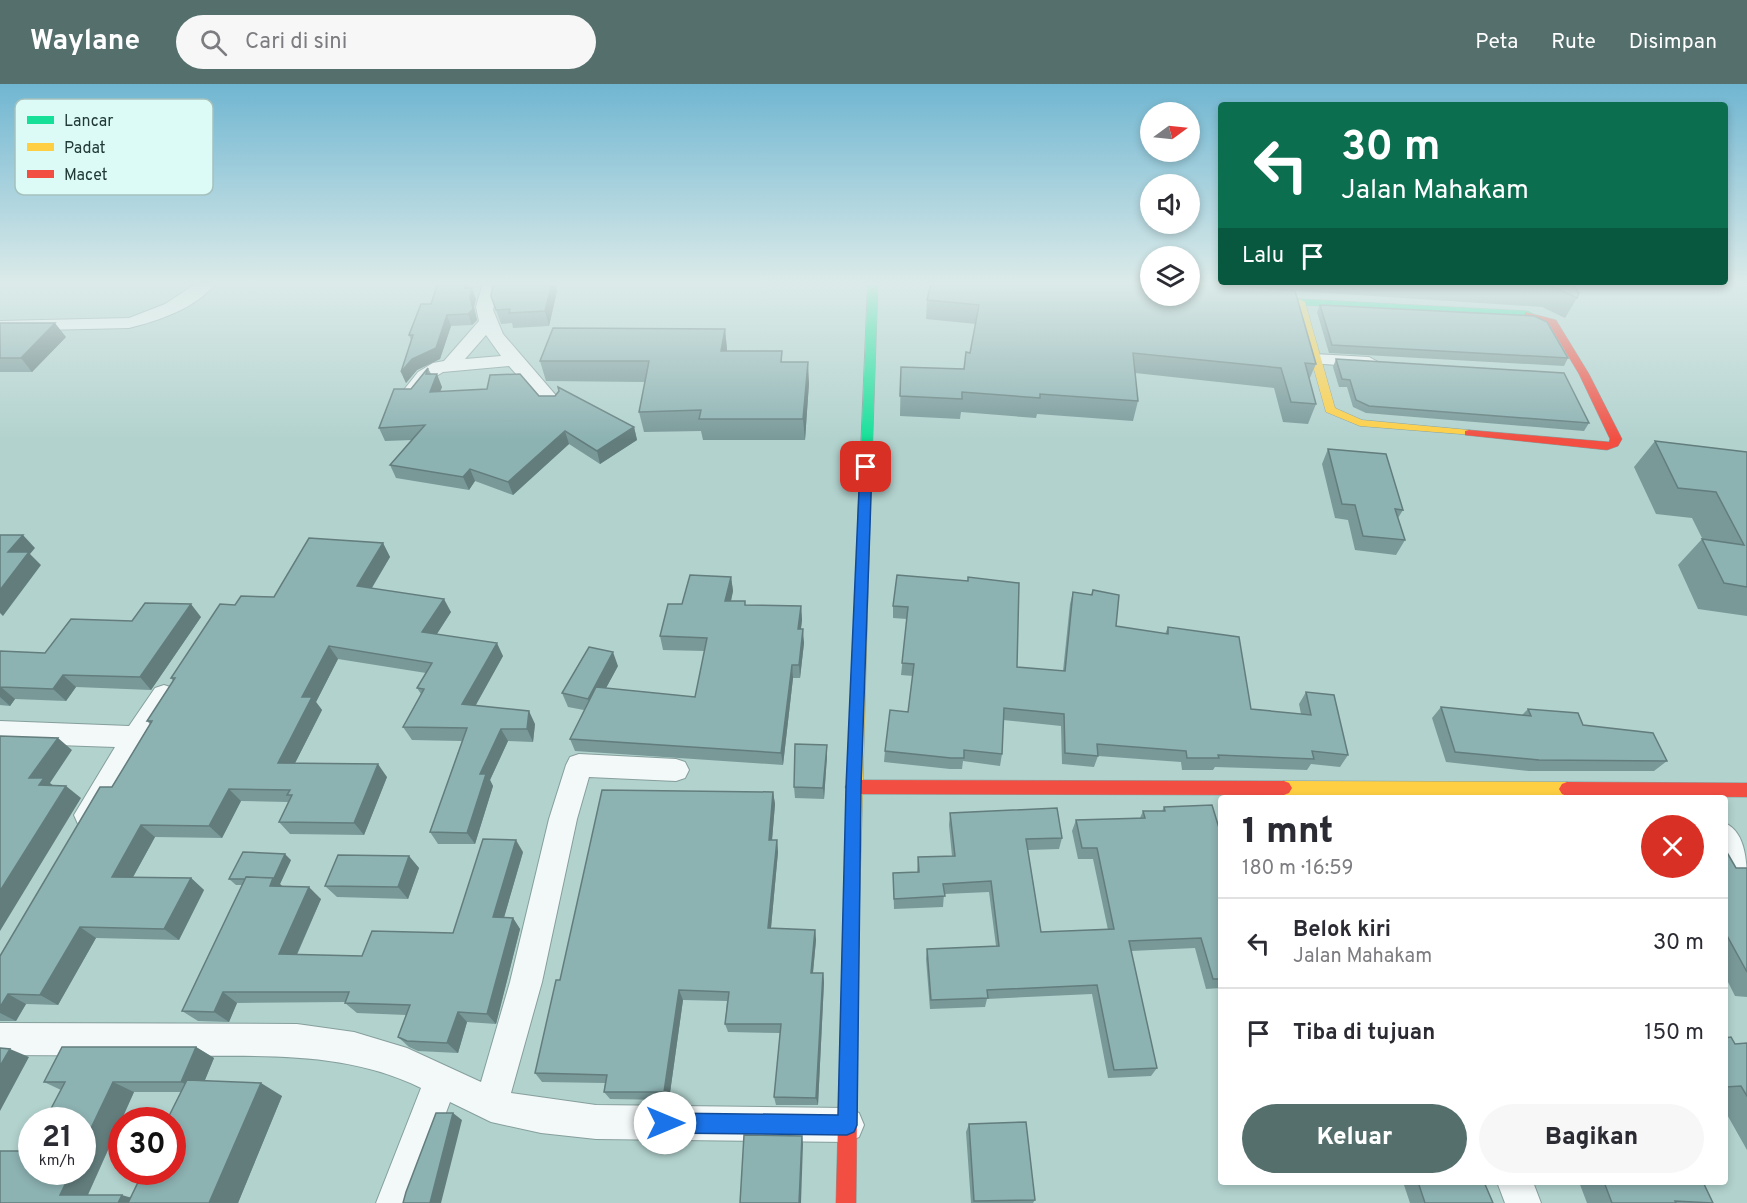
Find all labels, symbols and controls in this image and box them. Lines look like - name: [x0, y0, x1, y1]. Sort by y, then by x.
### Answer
- search box: [176, 15, 596, 69]
- text: Waylane: [30, 24, 140, 60]
- icon: search: [197, 26, 230, 59]
- text: Cari di sini: [245, 29, 347, 56]
- text: Peta: [1475, 29, 1518, 56]
- text: Rute: [1551, 29, 1596, 56]
- text: Disimpan: [1629, 29, 1717, 56]
- legend: [15, 99, 213, 195]
- north arrow: [1140, 102, 1200, 162]
- map controls: [1140, 102, 1200, 306]
- text: Lancar: [64, 112, 114, 132]
- text: 30 m: [1341, 122, 1440, 175]
- icon: left: [1242, 126, 1320, 204]
- text: Padat: [64, 139, 106, 159]
- text: Macet: [64, 166, 108, 186]
- button: sound: [1140, 174, 1200, 234]
- text: Jalan Mahakam: [1341, 174, 1529, 208]
- icon: arrive: [1296, 240, 1329, 273]
- text: Lalu: [1242, 243, 1284, 270]
- button: layers: [1140, 246, 1200, 306]
- pin: [840, 441, 891, 492]
- icon: arrive: [849, 450, 882, 483]
- text: 1 mnt: [1242, 810, 1333, 856]
- button: close: [1641, 815, 1704, 878]
- text: 180 m · 16:59: [1242, 856, 1353, 882]
- text: Belok kiri: [1293, 917, 1391, 944]
- icon: left: [1242, 927, 1275, 960]
- text: 30 m: [1653, 930, 1704, 957]
- text: Jalan Mahakam: [1293, 944, 1432, 970]
- icon: arrive: [1242, 1017, 1275, 1050]
- text: Tiba di tujuan: [1293, 1020, 1435, 1047]
- text: 150 m: [1644, 1020, 1704, 1047]
- position arrow: [633, 1091, 697, 1155]
- button: Keluar: [1242, 1104, 1467, 1173]
- button: Bagikan: [1479, 1104, 1704, 1173]
- speed limit sign: 30: [108, 1107, 186, 1185]
- text: 21: [42, 1120, 72, 1157]
- text: km/h: [39, 1152, 75, 1171]

